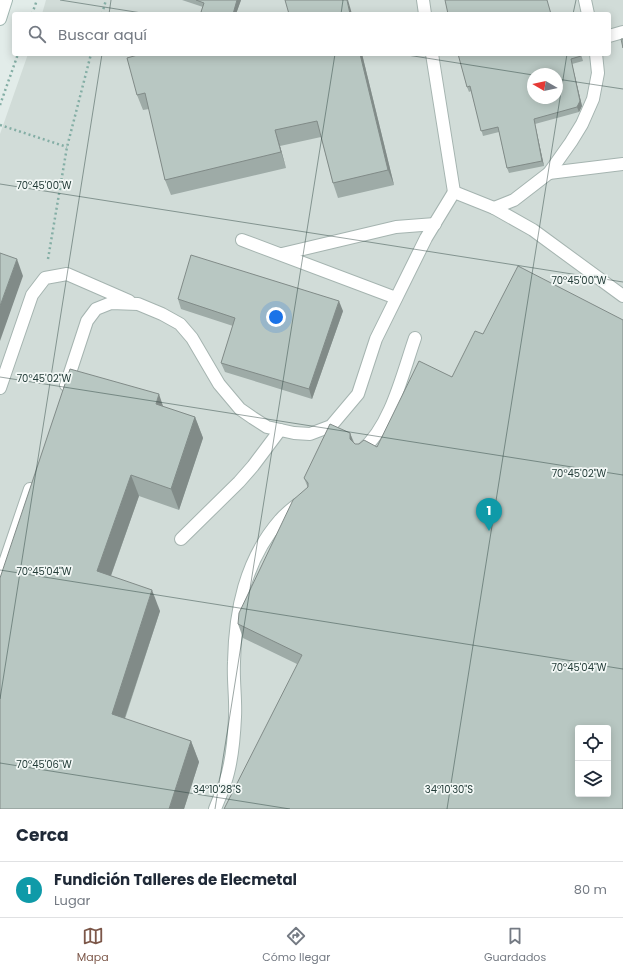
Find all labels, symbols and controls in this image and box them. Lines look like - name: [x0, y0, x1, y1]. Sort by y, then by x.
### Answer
- search box: [12, 12, 611, 56]
- icon: search: [26, 23, 48, 45]
- text: Buscar aquí: [58, 24, 147, 45]
- north arrow: [527, 68, 563, 104]
- text: 70°45'00"W: [16, 178, 72, 193]
- text: 70°45'00"W: [551, 273, 607, 288]
- your location: [266, 307, 286, 327]
- text: 70°45'02"W: [17, 371, 72, 386]
- text: 70°45'02"W: [552, 466, 607, 481]
- pin: 1: [476, 498, 502, 531]
- text: 70°45'04"W: [16, 564, 72, 579]
- text: 70°45'04"W: [551, 660, 607, 675]
- map controls: [575, 725, 611, 797]
- button: locate: [575, 725, 611, 761]
- text: 70°45'06"W: [16, 757, 72, 772]
- button: layers: [575, 761, 611, 797]
- text: 34°10'28"S: [193, 782, 241, 797]
- text: 34°10'30"S: [425, 782, 473, 797]
- text: Cerca: [16, 823, 69, 847]
- text: Fundición Talleres de Elecmetal: [54, 869, 297, 890]
- text: 1: [27, 880, 31, 899]
- text: 80 m: [574, 880, 607, 899]
- text: Lugar: [54, 891, 90, 910]
- tab: Mapa: [77, 925, 109, 966]
- tab: Cómo llegar: [262, 925, 330, 966]
- tab: Guardados: [484, 925, 546, 966]

